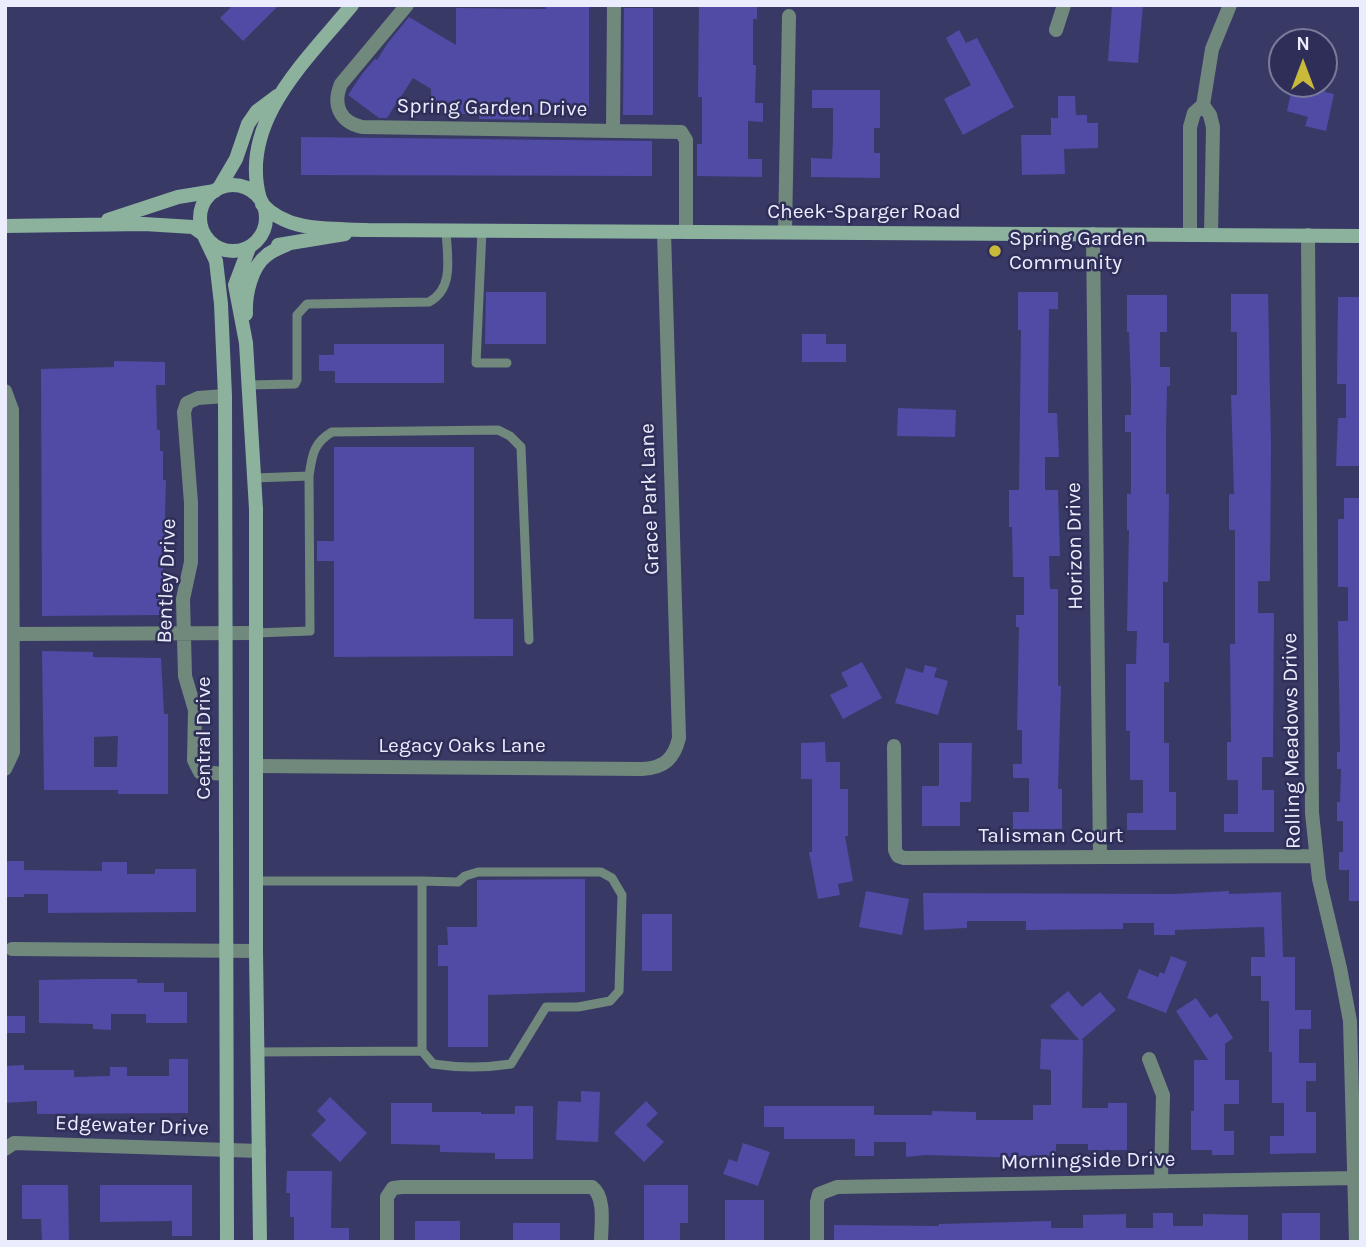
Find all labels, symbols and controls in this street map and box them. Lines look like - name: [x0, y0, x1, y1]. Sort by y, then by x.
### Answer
- north arrow: [1268, 28, 1338, 98]
- text: N: [1296, 33, 1310, 55]
- street label: Spring Garden Drive: [396, 94, 588, 122]
- street label: Cheek-Sparger Road: [767, 199, 961, 225]
- place label: Spring Garden Community: [1009, 226, 1146, 276]
- marker: Spring Garden Community: [987, 243, 1003, 259]
- street label: Grace Park Lane: [635, 423, 665, 575]
- street label: Horizon Drive: [1061, 482, 1089, 610]
- street label: Bentley Drive: [152, 518, 182, 644]
- street label: Rolling Meadows Drive: [1278, 633, 1306, 849]
- street label: Central Drive: [191, 676, 217, 800]
- street label: Legacy Oaks Lane: [378, 733, 546, 759]
- street label: Talisman Court: [979, 823, 1123, 849]
- street label: Edgewater Drive: [55, 1111, 209, 1141]
- street label: Morningside Drive: [1000, 1147, 1176, 1175]

